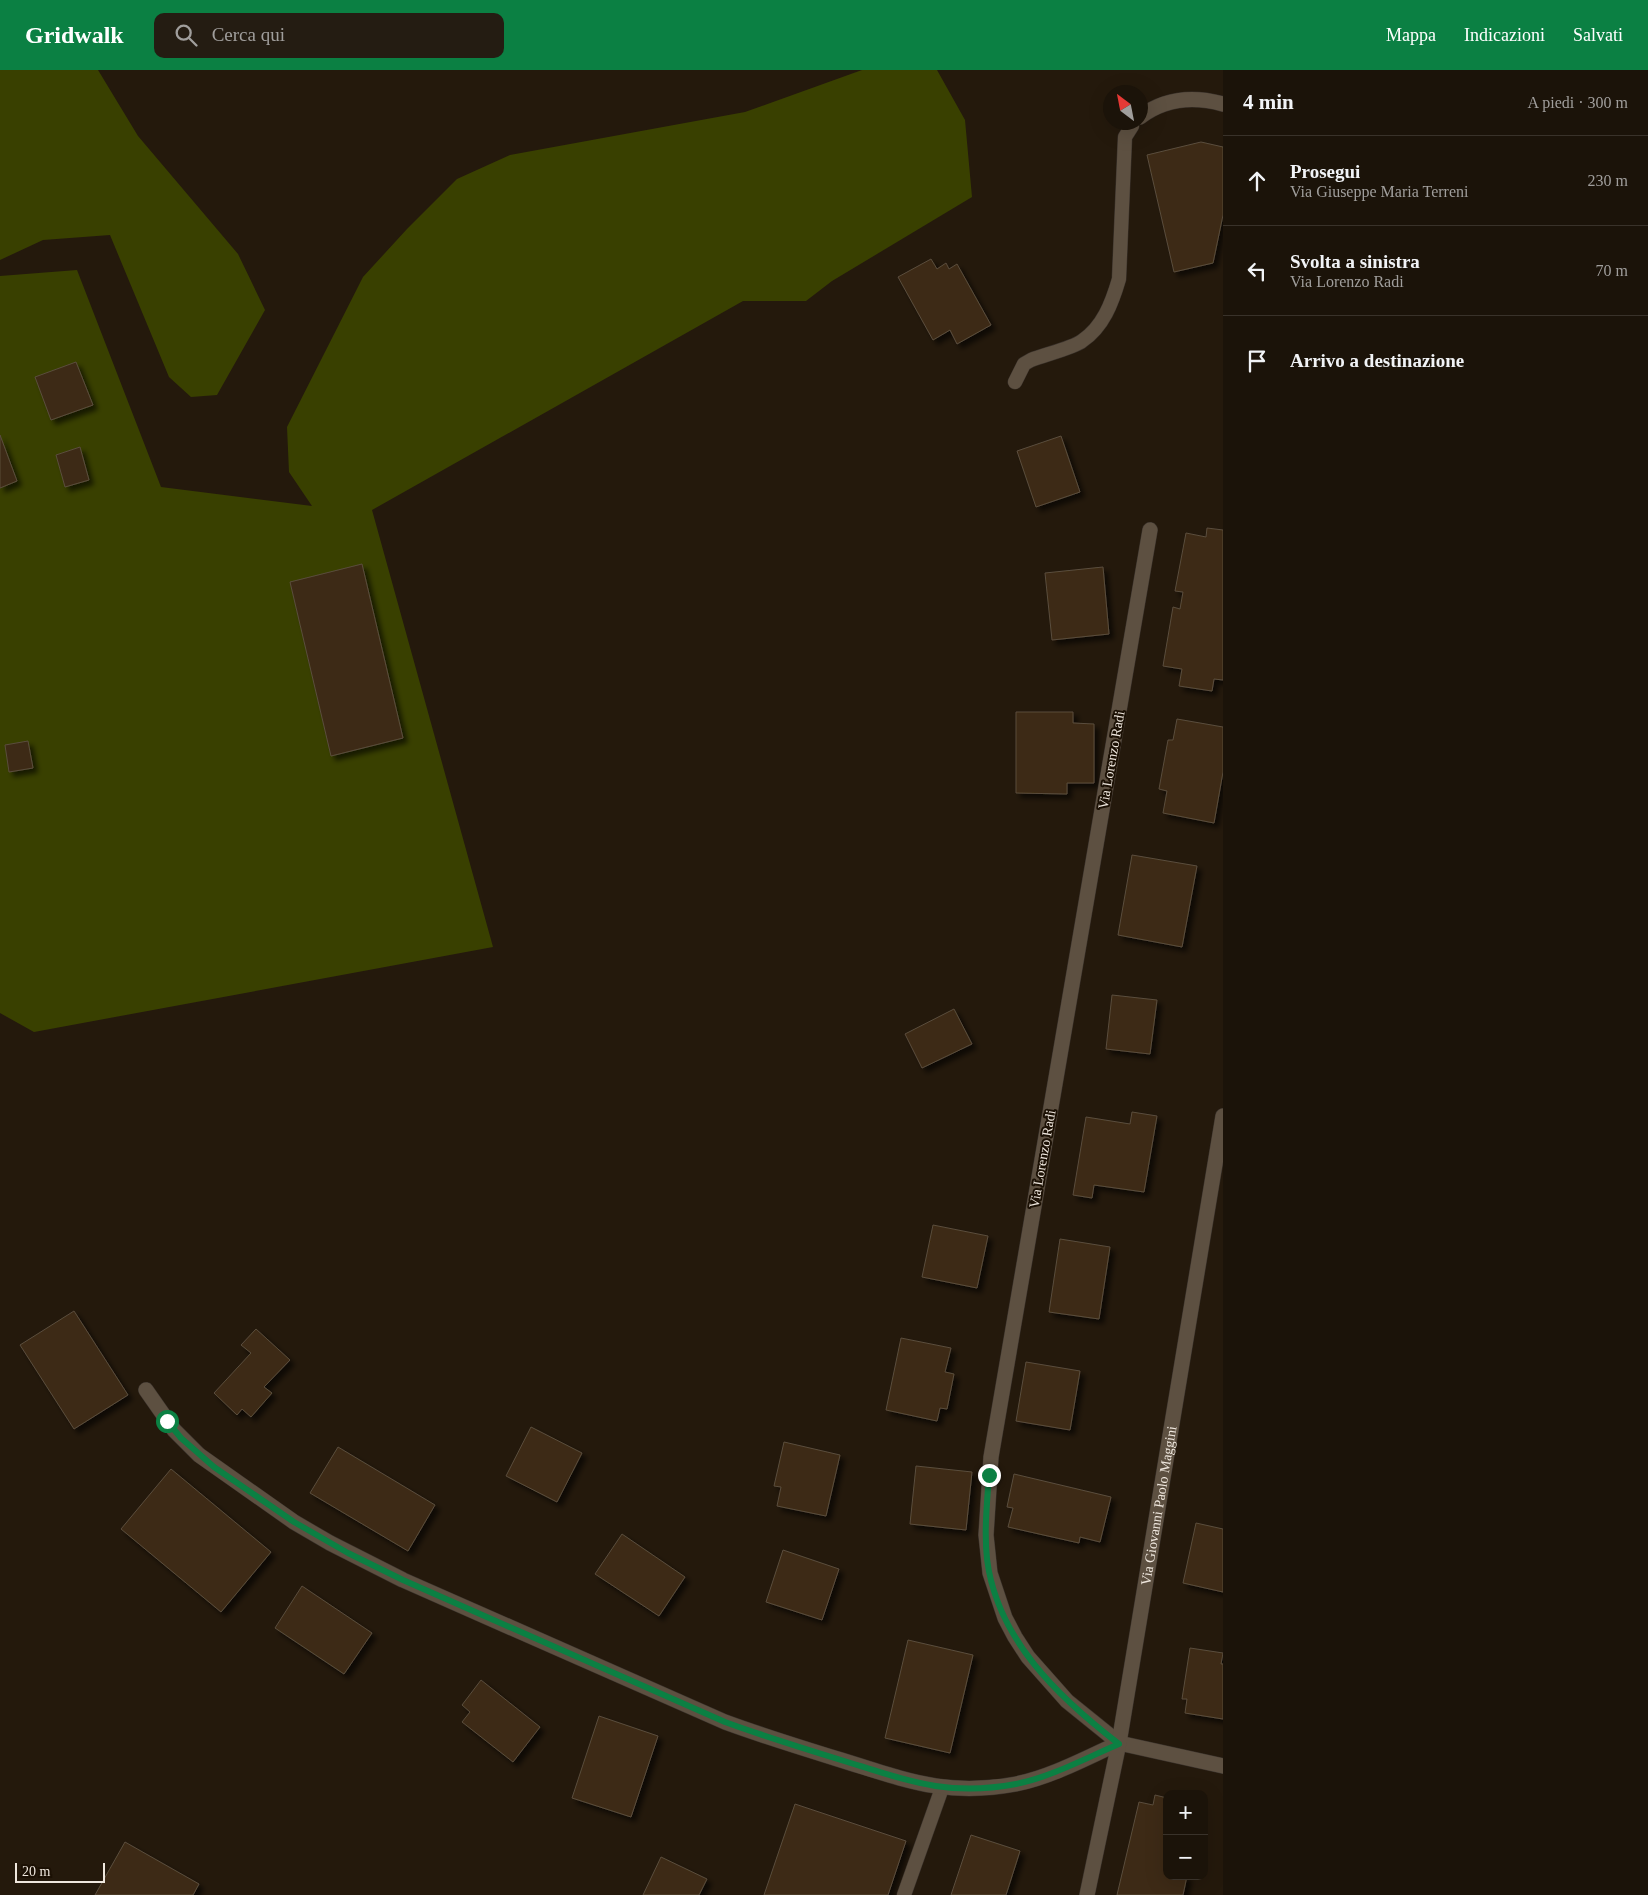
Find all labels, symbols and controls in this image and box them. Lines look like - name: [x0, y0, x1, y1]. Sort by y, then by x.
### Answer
- search box: [154, 13, 504, 58]
- icon: search: [172, 21, 200, 49]
- text: Gridwalk: [25, 22, 124, 48]
- text: Cerca qui: [212, 24, 285, 45]
- text: Mappa: [1386, 25, 1436, 45]
- text: Indicazioni: [1464, 25, 1545, 45]
- text: Salvati: [1573, 25, 1623, 45]
- north arrow: [1103, 85, 1148, 130]
- text: 4 min: [1243, 90, 1294, 114]
- text: A piedi · 300 m: [1528, 94, 1628, 111]
- text: Prosegui: [1290, 161, 1360, 182]
- icon: ahead: [1243, 167, 1271, 195]
- text: 230 m: [1588, 172, 1628, 189]
- text: Via Giuseppe Maria Terreni: [1290, 183, 1468, 200]
- text: Svolta a sinistra: [1290, 251, 1420, 272]
- icon: left: [1243, 257, 1271, 285]
- text: 70 m: [1596, 262, 1628, 279]
- text: Via Lorenzo Radi: [1290, 273, 1404, 290]
- icon: arrive: [1243, 347, 1271, 375]
- text: Arrivo a destinazione: [1290, 350, 1464, 371]
- street label: Via Lorenzo Radi: [1095, 710, 1128, 810]
- street label: Via Lorenzo Radi: [1026, 1109, 1059, 1209]
- route start: [156, 1410, 179, 1433]
- street label: Via Giovanni Paolo Maggini: [1138, 1425, 1179, 1586]
- route end: [978, 1464, 1001, 1487]
- map controls: [1163, 1790, 1208, 1880]
- button: +: [1163, 1790, 1208, 1835]
- button: −: [1163, 1835, 1208, 1880]
- scale bar: [15, 1860, 105, 1883]
- text: 20 m: [22, 1864, 50, 1879]

